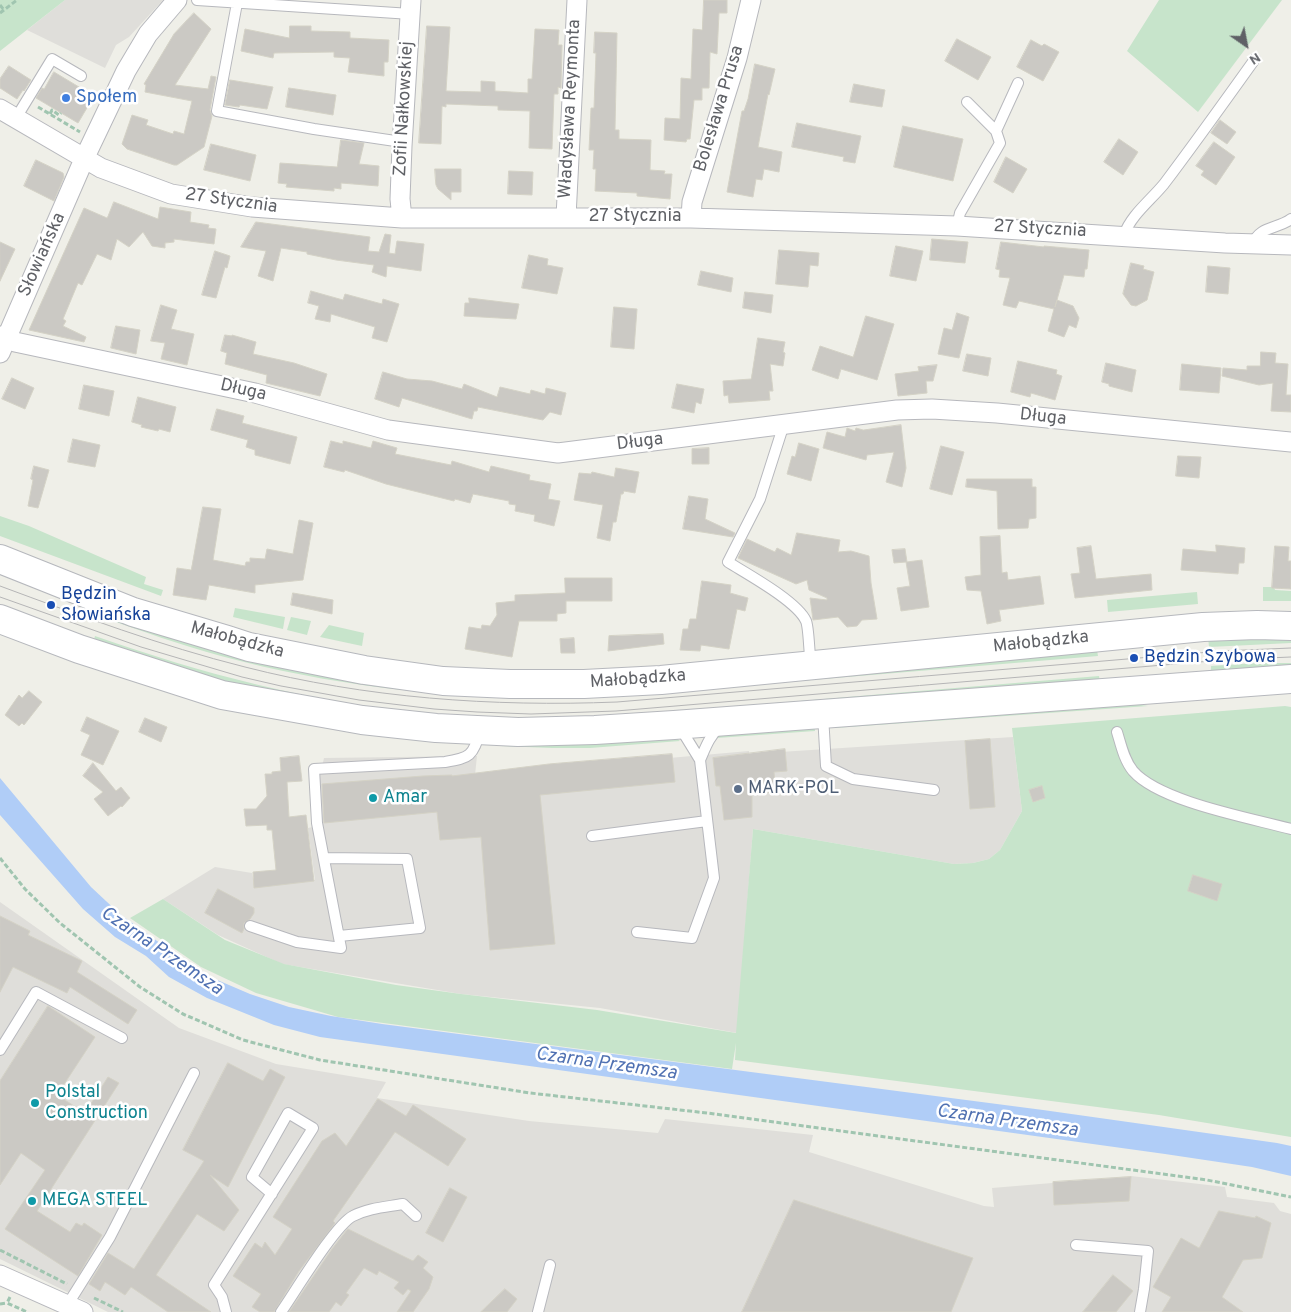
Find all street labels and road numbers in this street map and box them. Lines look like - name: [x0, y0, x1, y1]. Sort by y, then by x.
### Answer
- street label: Władysława Reymonta: [556, 19, 586, 199]
- street label: Zofii Nałkowskiej: [391, 41, 419, 177]
- street label: Bolesława Prusa: [691, 43, 749, 175]
- street label: 27 Stycznia: [183, 185, 279, 219]
- street label: 27 Stycznia: [588, 206, 682, 228]
- street label: Słowiańska: [15, 210, 71, 300]
- street label: 27 Stycznia: [993, 217, 1087, 243]
- street label: Długa: [218, 375, 268, 407]
- street label: Długa: [1019, 405, 1067, 431]
- street label: Długa: [615, 429, 665, 457]
- street label: Małobądzka: [188, 618, 286, 664]
- street label: Małobądzka: [992, 627, 1090, 659]
- street label: Małobądzka: [589, 666, 687, 694]

